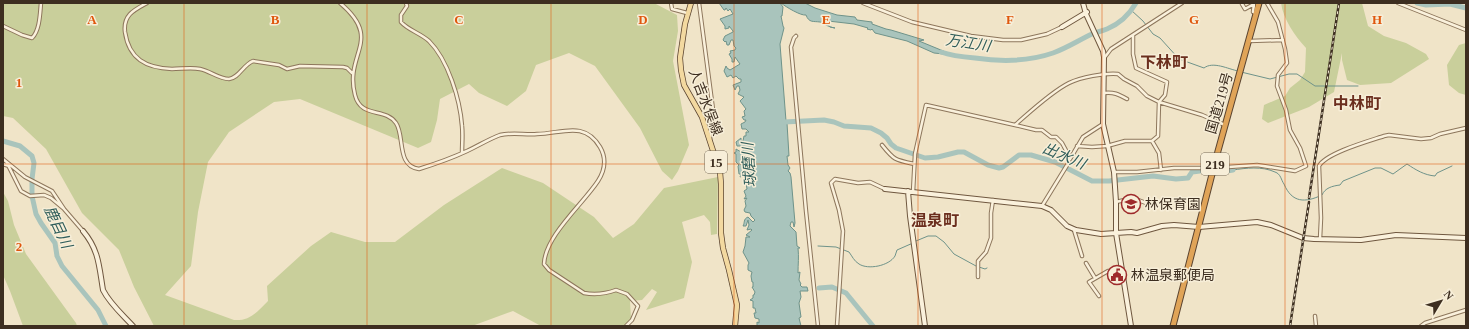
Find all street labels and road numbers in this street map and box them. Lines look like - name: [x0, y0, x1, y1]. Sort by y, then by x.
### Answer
- street label: 人吉水俣線: [686, 67, 725, 138]
- street label: 国道219号: [1204, 71, 1235, 135]
- road number: 15: [705, 151, 727, 173]
- road number: 219: [1201, 153, 1229, 175]

